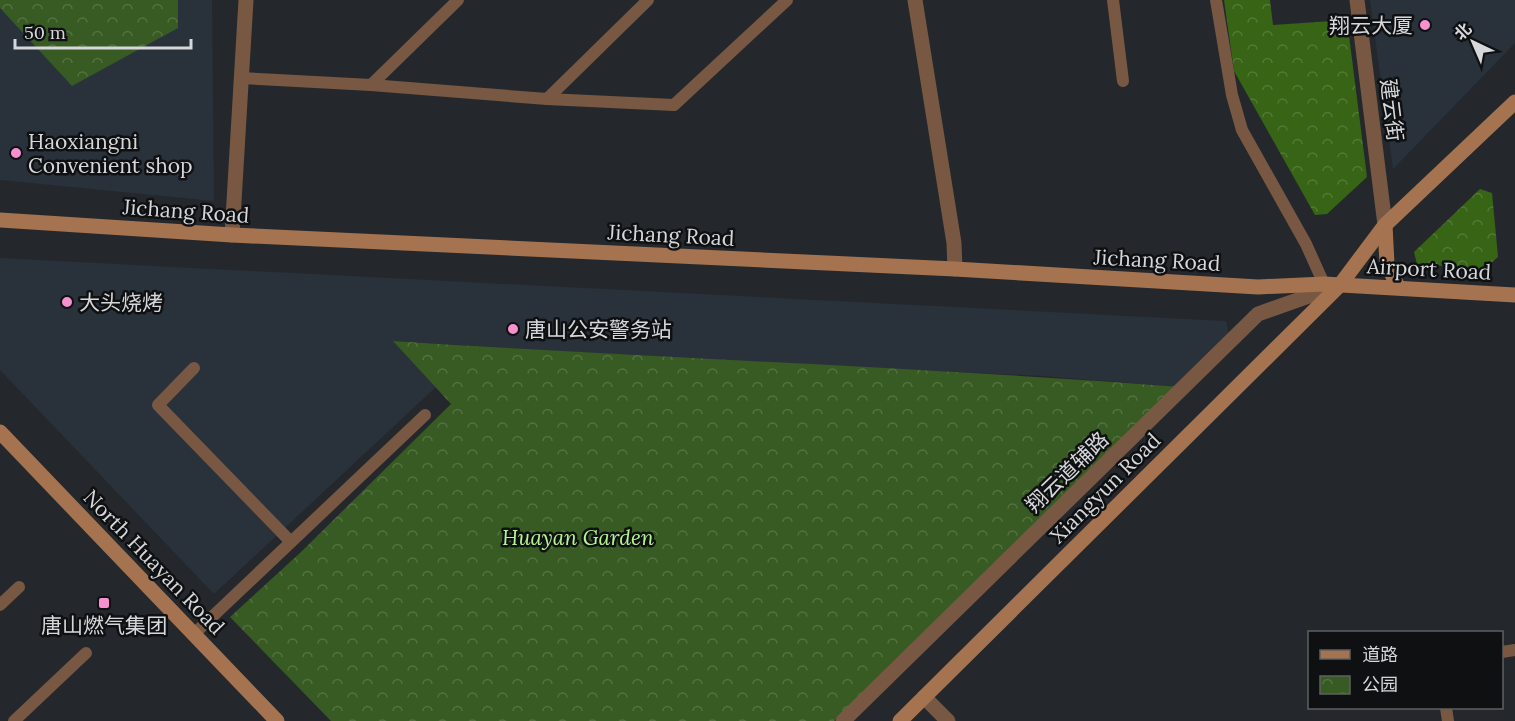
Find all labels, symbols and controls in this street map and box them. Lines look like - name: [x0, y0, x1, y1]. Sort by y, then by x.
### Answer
- scale bar: [15, 12, 190, 50]
- place label: 翔云大厦: [1329, 12, 1413, 39]
- north arrow: [1443, 12, 1503, 72]
- marker: 翔云大厦: [1418, 18, 1432, 32]
- text: 北: [1450, 18, 1475, 44]
- text: 50 m: [24, 21, 66, 44]
- street label: 建云街: [1375, 77, 1409, 143]
- place label: Haoxiangni Convenient shop: [28, 128, 193, 179]
- marker: Haoxiangni Convenient shop: [9, 146, 23, 160]
- street label: Jichang Road: [121, 193, 250, 229]
- street label: Jichang Road: [606, 218, 735, 252]
- street label: Jichang Road: [1092, 243, 1221, 277]
- street label: Airport Road: [1365, 252, 1492, 286]
- place label: 大头烧烤: [79, 289, 163, 316]
- marker: 大头烧烤: [60, 295, 74, 309]
- place label: 唐山公安警务站: [525, 316, 672, 343]
- marker: 唐山公安警务站: [506, 322, 520, 336]
- street label: 翔云道辅路: [1020, 426, 1114, 518]
- street label: Xiangyun Road: [1044, 427, 1166, 549]
- street label: North Huayan Road: [78, 484, 230, 640]
- park label: Huayan Garden: [502, 524, 654, 551]
- marker: 唐山燃气集团: [97, 596, 111, 610]
- place label: 唐山燃气集团: [41, 612, 167, 639]
- legend: [1308, 631, 1503, 709]
- text: 道路: [1362, 643, 1398, 666]
- text: 公园: [1362, 673, 1398, 696]

